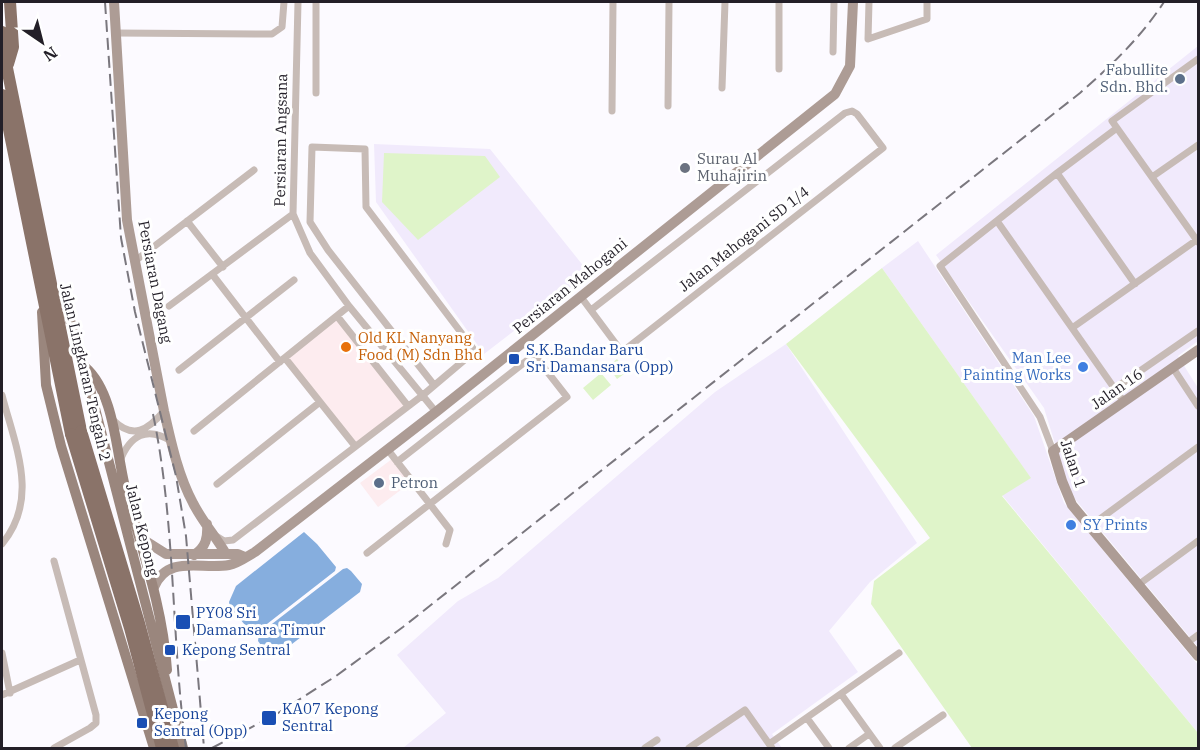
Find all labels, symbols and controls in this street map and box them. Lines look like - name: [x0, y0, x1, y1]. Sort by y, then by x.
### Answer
- north arrow: [12, 12, 72, 72]
- text: N: [40, 42, 62, 66]
- place label: Fabullite Sdn. Bhd.: [1100, 60, 1168, 96]
- marker: Fabullite Sdn. Bhd.: [1173, 72, 1187, 86]
- street label: Persiaran Angsana: [270, 73, 291, 207]
- place label: Surau Al Muhajirin: [697, 149, 768, 185]
- marker: Surau Al Muhajirin: [678, 161, 692, 175]
- street label: Jalan Mahogani SD 1/4: [675, 182, 813, 295]
- street label: Persiaran Dagang: [134, 219, 177, 345]
- street label: Persiaran Mahogani: [509, 234, 631, 338]
- street label: Jalan Lingkaran Tengah 2: [56, 281, 115, 463]
- place label: Old KL Nanyang Food (M) Sdn Bhd: [358, 328, 483, 364]
- marker: Old KL Nanyang Food (M) Sdn Bhd: [339, 340, 353, 354]
- place label: S.K.Bandar Baru Sri Damansara (Opp): [526, 340, 673, 376]
- place label: Man Lee Painting Works: [963, 348, 1071, 384]
- marker: S.K.Bandar Baru Sri Damansara (Opp): [507, 352, 521, 366]
- marker: Man Lee Painting Works: [1076, 360, 1090, 374]
- street label: Jalan 16: [1087, 364, 1146, 413]
- street label: Jalan 1: [1056, 437, 1091, 490]
- place label: Petron: [391, 473, 439, 492]
- marker: Petron: [372, 476, 386, 490]
- street label: Jalan Kepong: [122, 482, 163, 578]
- place label: SY Prints: [1083, 515, 1147, 534]
- marker: SY Prints: [1064, 518, 1078, 532]
- place label: PY08 Sri Damansara Timur: [196, 603, 326, 639]
- marker: PY08 Sri Damansara Timur: [174, 613, 192, 631]
- place label: Kepong Sentral: [182, 640, 290, 659]
- marker: Kepong Sentral: [163, 643, 177, 657]
- place label: KA07 Kepong Sentral: [282, 699, 378, 735]
- place label: Kepong Sentral (Opp): [154, 704, 248, 740]
- marker: KA07 Kepong Sentral: [260, 709, 278, 727]
- marker: Kepong Sentral (Opp): [135, 716, 149, 730]

